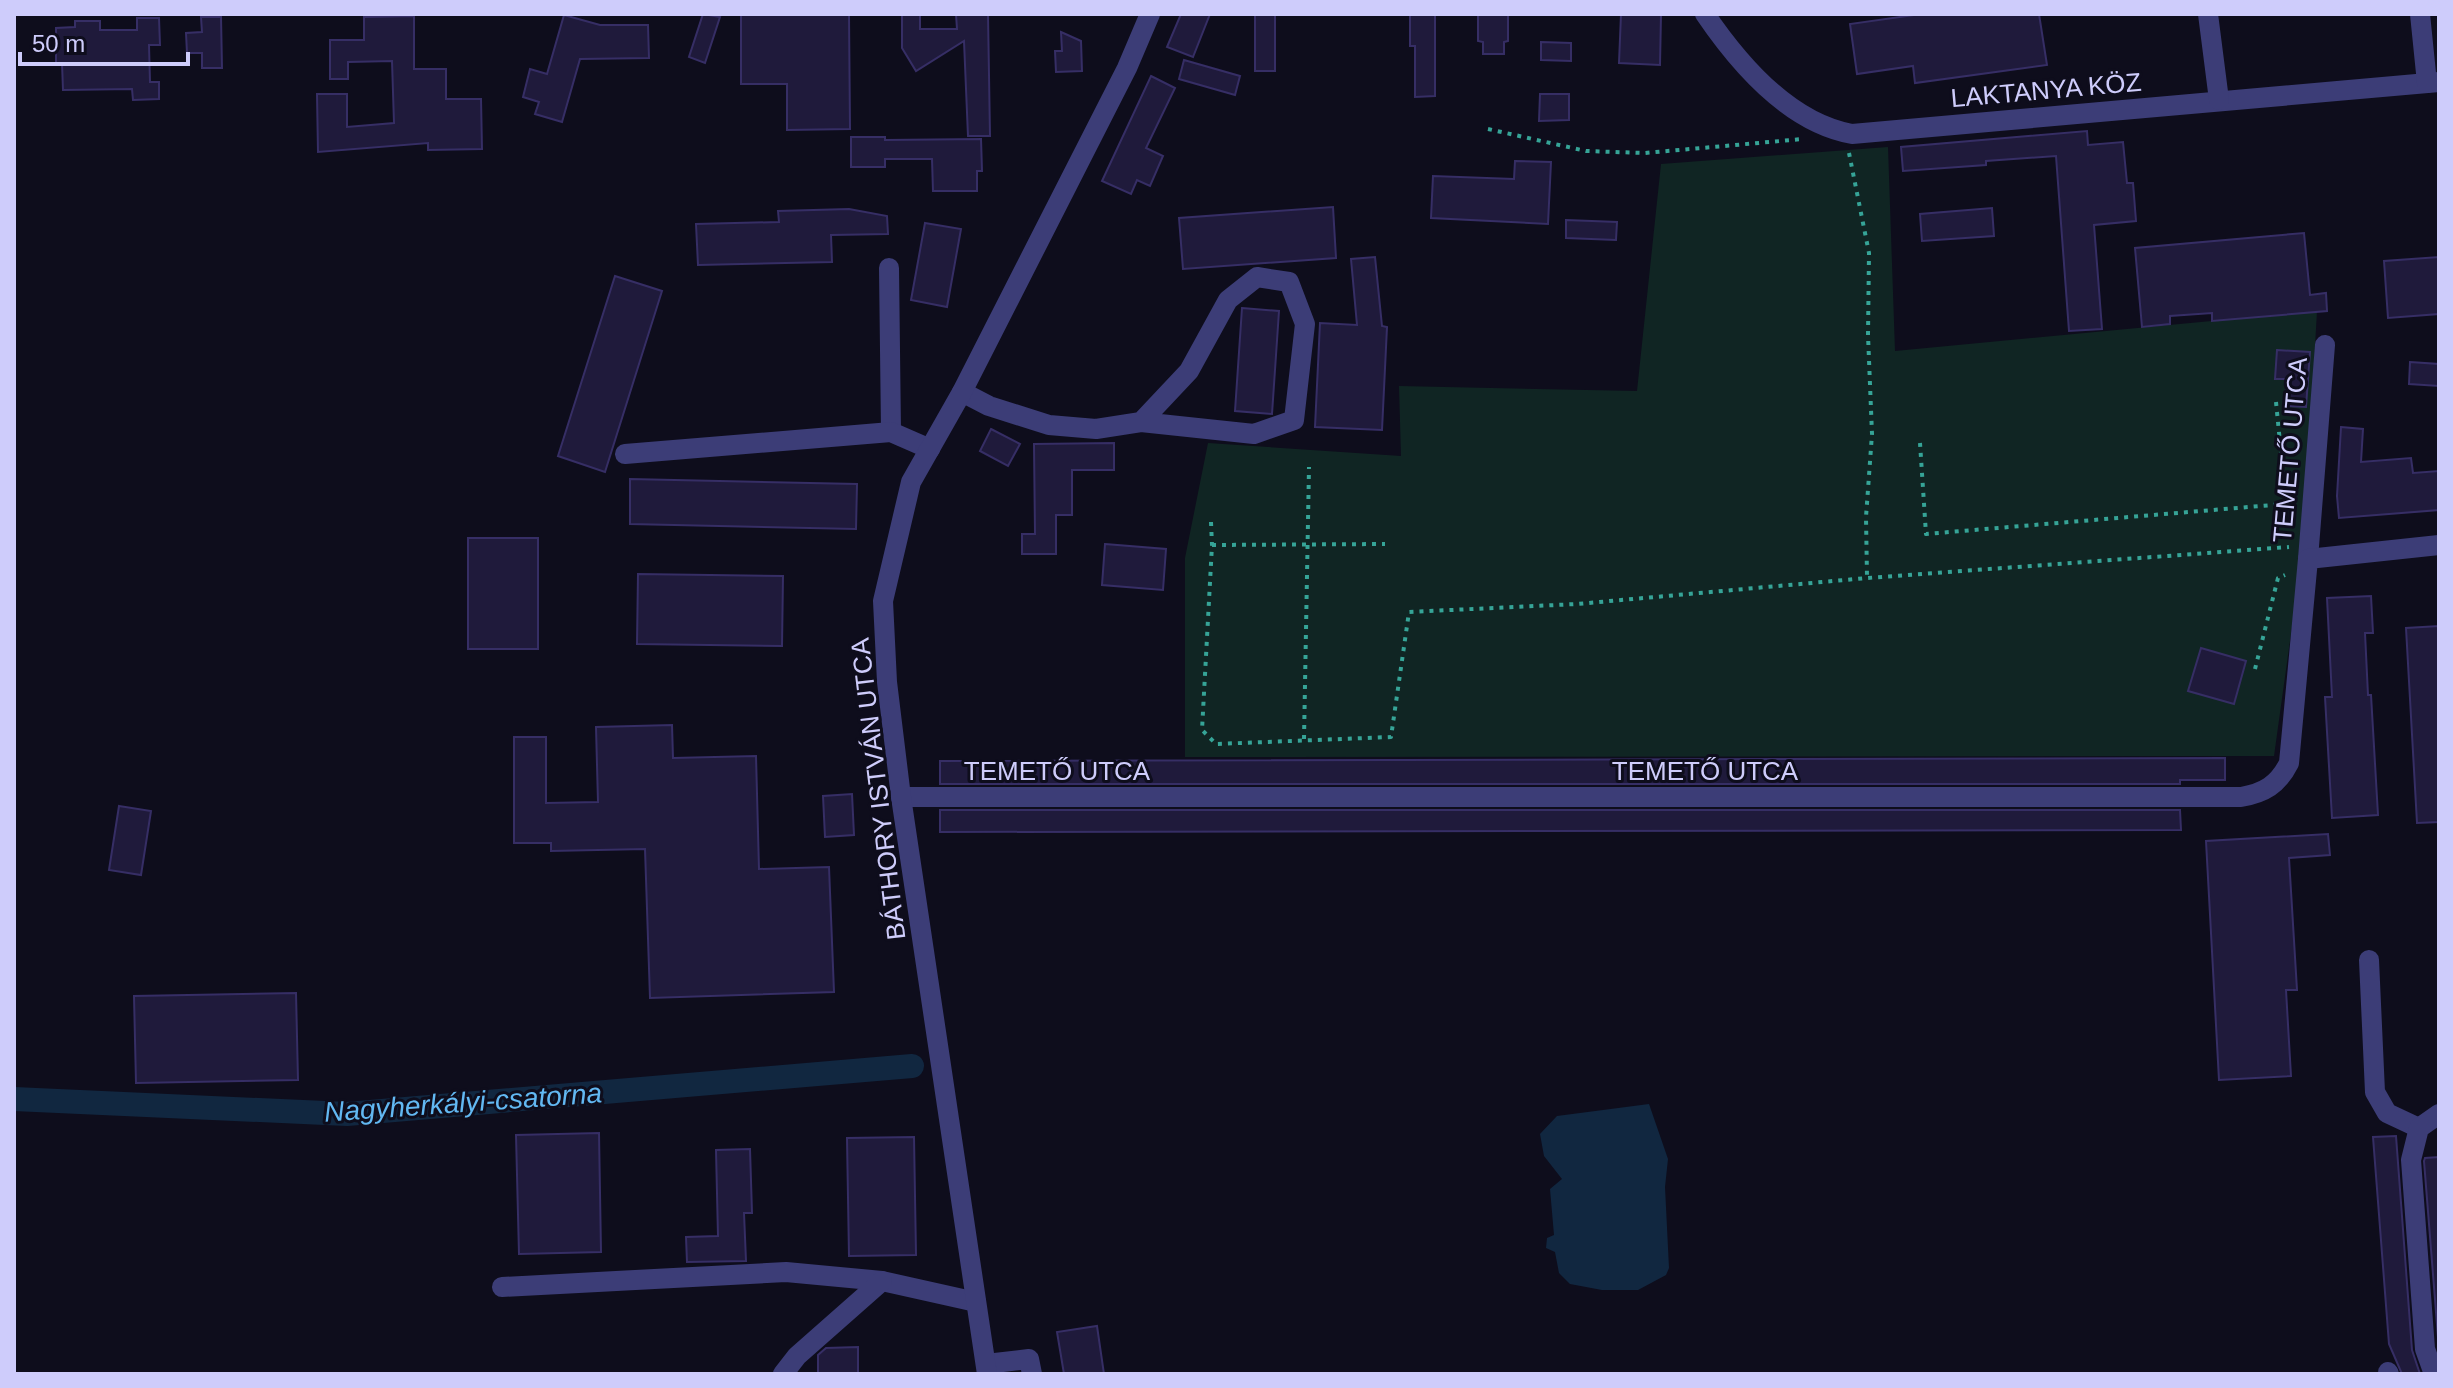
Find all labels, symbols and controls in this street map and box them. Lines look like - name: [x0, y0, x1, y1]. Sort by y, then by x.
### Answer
- scale bar: [20, 16, 188, 66]
- text: 50 m: [32, 30, 85, 57]
- street label: LAKTANYA KÖZ: [1949, 67, 2143, 113]
- street label: TEMETŐ UTCA: [2267, 355, 2313, 544]
- street label: BÁTHORY ISTVÁN UTCA: [845, 636, 911, 942]
- street label: TEMETŐ UTCA: [964, 756, 1151, 786]
- street label: TEMETŐ UTCA: [1612, 756, 1799, 786]
- water label: Nagyherkályi-csatorna: [323, 1077, 603, 1128]

